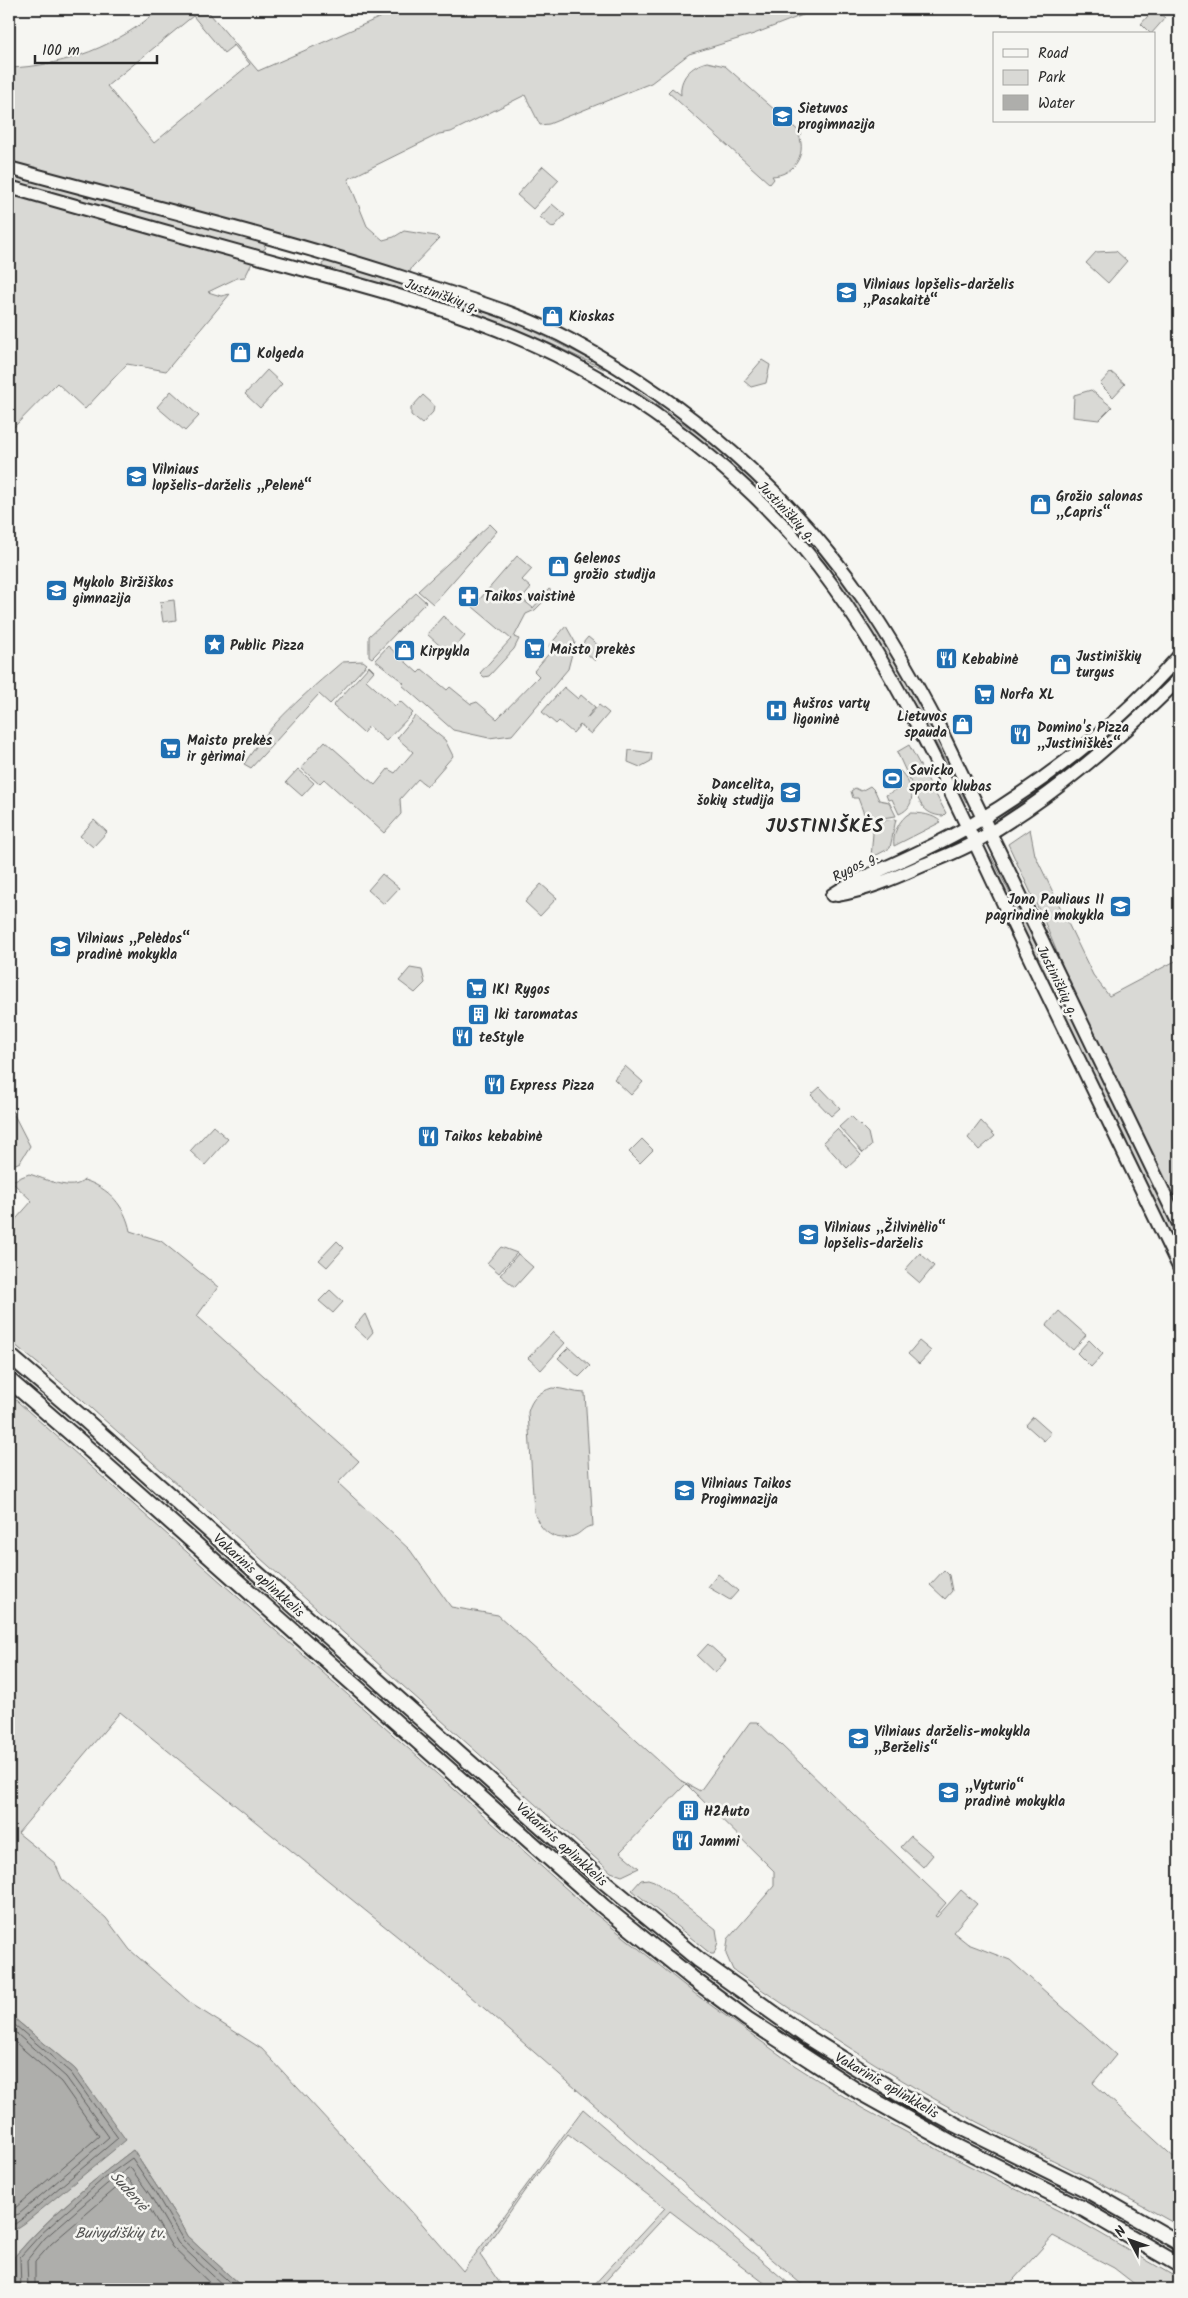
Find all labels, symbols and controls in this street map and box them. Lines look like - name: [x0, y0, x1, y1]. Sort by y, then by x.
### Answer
- scale bar: [35, 32, 158, 64]
- legend: [993, 32, 1156, 122]
- text: 100 m: [42, 39, 80, 63]
- text: Road: [1038, 42, 1069, 66]
- text: Park: [1038, 66, 1066, 90]
- text: Water: [1038, 92, 1075, 116]
- place label: Sietuvos progimnazija: [797, 98, 875, 136]
- school or university icon: Sietuvos progimnazija: [770, 104, 794, 128]
- street label: Justiniškių g.: [402, 273, 482, 319]
- place label: Vilniaus lopšelis-darželis „Pasakaitė“: [863, 274, 1015, 312]
- school or university icon: Vilniaus lopšelis-darželis „Pasakaitė“: [835, 280, 859, 304]
- shop icon: Kioskas: [541, 304, 565, 328]
- place label: Kioskas: [569, 306, 615, 328]
- shop icon: Kolgeda: [229, 341, 253, 365]
- place label: Kolgeda: [257, 343, 304, 365]
- place label: Vilniaus lopšelis-darželis „Pelenė“: [152, 459, 312, 497]
- school or university icon: Vilniaus lopšelis-darželis „Pelenė“: [124, 465, 148, 489]
- street label: Justiniškių g.: [752, 476, 821, 547]
- place label: Grožio salonas „Capris“: [1056, 486, 1143, 524]
- shop icon: Grožio salonas „Capris“: [1028, 492, 1052, 516]
- place label: Gelenos grožio studija: [573, 548, 656, 586]
- shop icon: Gelenos grožio studija: [546, 554, 570, 578]
- place label: Mykolo Biržiškos gimnazija: [72, 572, 174, 610]
- school or university icon: Mykolo Biržiškos gimnazija: [45, 578, 69, 602]
- pharmacy icon: Taikos vaistinė: [456, 584, 480, 608]
- place label: Taikos vaistinė: [484, 586, 576, 608]
- place icon: Public Pizza: [202, 633, 226, 657]
- place label: Public Pizza: [230, 635, 304, 657]
- supermarket icon: Maisto prekės: [522, 637, 546, 661]
- shop icon: Kirpykla: [392, 639, 416, 663]
- place label: Maisto prekės: [550, 639, 636, 661]
- place label: Kirpykla: [420, 641, 470, 663]
- place label: Justiniškių turgus: [1076, 646, 1142, 684]
- restaurant icon: Kebabinė: [934, 647, 958, 671]
- place label: Kebabinė: [962, 649, 1019, 671]
- shop icon: Justiniškių turgus: [1048, 652, 1072, 676]
- supermarket icon: Norfa XL: [972, 682, 996, 706]
- place label: Norfa XL: [1000, 684, 1055, 706]
- place label: Aušros vartų ligoninė: [793, 693, 870, 731]
- hospital icon: Aušros vartų ligoninė: [765, 699, 789, 723]
- place label: Lietuvos spauda: [897, 706, 947, 744]
- shop icon: Lietuvos spauda: [951, 712, 975, 736]
- place label: Domino's Pizza „Justiniškės“: [1037, 717, 1129, 755]
- restaurant icon: Domino's Pizza „Justiniškės“: [1009, 723, 1033, 747]
- place label: Maisto prekės ir gėrimai: [187, 730, 273, 768]
- supermarket icon: Maisto prekės ir gėrimai: [159, 736, 183, 760]
- place label: Savicko sporto klubas: [909, 760, 992, 798]
- sports icon: Savicko sporto klubas: [881, 766, 905, 790]
- place label: Dancelita, šokių studija: [697, 774, 774, 812]
- school or university icon: Dancelita, šokių studija: [778, 780, 802, 804]
- district label: JUSTINIŠKĖS: [766, 812, 884, 842]
- street label: Rygos g.: [829, 846, 882, 888]
- place label: Jono Pauliaus II pagrindinė mokykla: [985, 889, 1104, 927]
- school or university icon: Jono Pauliaus II pagrindinė mokykla: [1108, 895, 1132, 919]
- place label: Vilniaus „Pelėdos“ pradinė mokykla: [76, 928, 191, 966]
- school or university icon: Vilniaus „Pelėdos“ pradinė mokykla: [49, 934, 73, 958]
- street label: Justiniškių g.: [1030, 942, 1084, 1021]
- supermarket icon: IKI Rygos: [464, 977, 488, 1001]
- place label: IKI Rygos: [492, 979, 550, 1001]
- building icon: Iki taromatas: [466, 1002, 490, 1026]
- place label: Iki taromatas: [494, 1004, 578, 1026]
- restaurant icon: teStyle: [451, 1025, 475, 1049]
- place label: teStyle: [479, 1027, 524, 1049]
- restaurant icon: Express Pizza: [482, 1073, 506, 1097]
- place label: Express Pizza: [510, 1075, 594, 1097]
- restaurant icon: Taikos kebabinė: [416, 1124, 440, 1148]
- place label: Taikos kebabinė: [444, 1126, 543, 1148]
- place label: Vilniaus „Žilvinėlio“ lopšelis-darželis: [824, 1217, 946, 1255]
- school or university icon: Vilniaus „Žilvinėlio“ lopšelis-darželis: [796, 1223, 820, 1247]
- place label: Vilniaus Taikos Progimnazija: [701, 1473, 792, 1511]
- school or university icon: Vilniaus Taikos Progimnazija: [673, 1479, 697, 1503]
- street label: Vakarinis aplinkkelis: [207, 1528, 309, 1623]
- place label: Vilniaus darželis-mokykla „Berželis“: [874, 1721, 1030, 1759]
- school or university icon: Vilniaus darželis-mokykla „Berželis“: [846, 1727, 870, 1751]
- place label: „Vyturio“ pradinė mokykla: [964, 1775, 1065, 1813]
- school or university icon: „Vyturio“ pradinė mokykla: [937, 1781, 961, 1805]
- street label: Vakarinis aplinkkelis: [510, 1797, 612, 1892]
- building icon: H2Auto: [676, 1799, 700, 1823]
- place label: H2Auto: [704, 1801, 750, 1823]
- restaurant icon: Jammi: [671, 1829, 695, 1853]
- place label: Jammi: [699, 1831, 740, 1853]
- street label: Vakarinis aplinkkelis: [830, 2047, 943, 2125]
- water label: Sudervė: [104, 2166, 154, 2218]
- north arrow: [1106, 2216, 1156, 2266]
- text: N: [1110, 2221, 1132, 2243]
- water label: Buivydiškių tv.: [75, 2222, 165, 2246]

